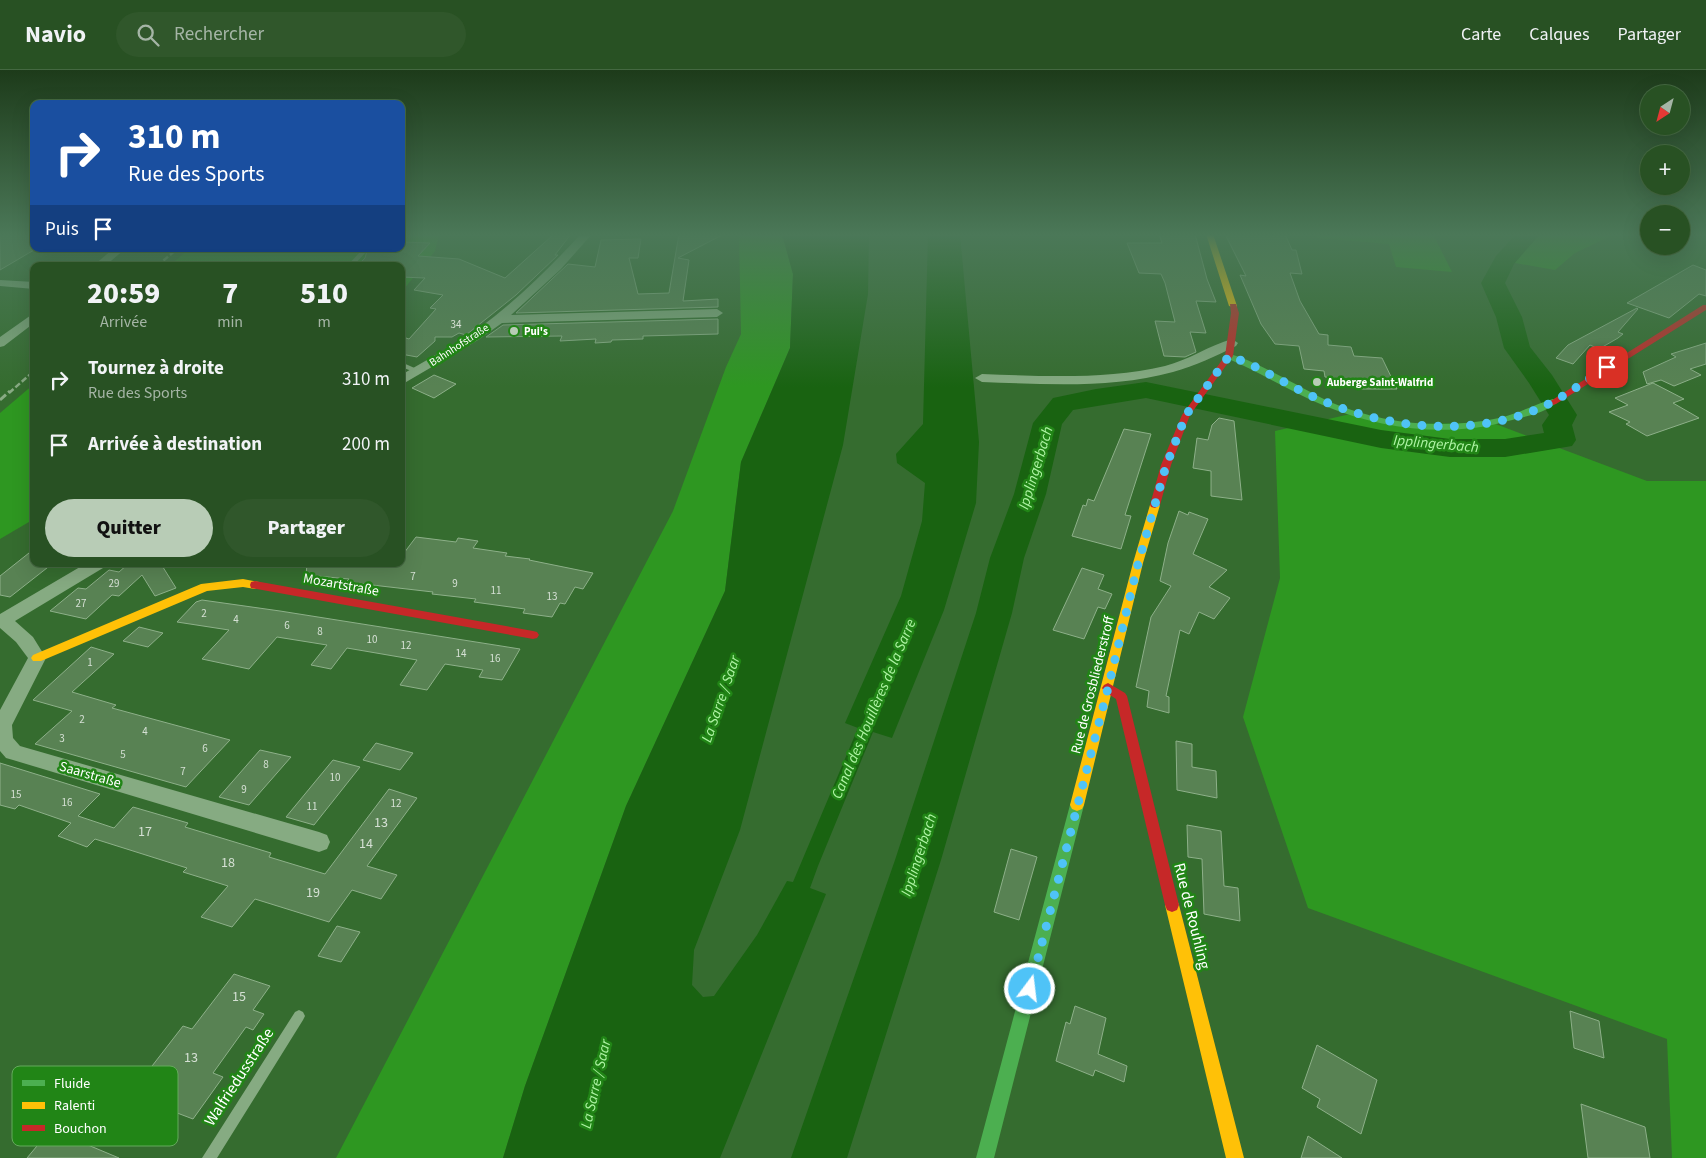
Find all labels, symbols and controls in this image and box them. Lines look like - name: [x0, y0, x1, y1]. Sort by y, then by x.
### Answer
- search box: [116, 12, 466, 57]
- text: Navio: [25, 17, 86, 52]
- icon: search: [134, 21, 162, 49]
- text: Rechercher: [174, 21, 264, 48]
- text: Carte: [1461, 22, 1501, 47]
- text: Calques: [1529, 22, 1589, 47]
- text: Partager: [1617, 22, 1681, 47]
- north arrow: [1640, 85, 1690, 135]
- map controls: [1640, 85, 1690, 255]
- text: 310 m: [128, 112, 220, 162]
- icon: right: [45, 120, 110, 185]
- button: +: [1640, 145, 1690, 195]
- text: Rue des Sports: [128, 158, 265, 190]
- button: −: [1640, 205, 1690, 255]
- icon: arrive: [89, 215, 117, 243]
- text: Puis: [45, 216, 79, 243]
- text: 20:59: [87, 272, 160, 315]
- text: 7: [222, 272, 238, 315]
- text: 510: [300, 272, 348, 315]
- text: Arrivée: [100, 311, 147, 333]
- text: min: [217, 311, 243, 333]
- text: m: [317, 311, 331, 333]
- house number: 34: [451, 317, 462, 332]
- street label: Bahnhofstraße: [426, 320, 492, 370]
- place label: Pui's: [524, 324, 548, 339]
- marker: Pui's: [508, 325, 520, 337]
- pin: [1586, 346, 1628, 388]
- icon: arrive: [1593, 353, 1621, 381]
- text: Tournez à droite: [88, 355, 224, 382]
- icon: right: [45, 366, 73, 394]
- text: 310 m: [342, 366, 390, 393]
- place label: Auberge Saint-Walfrid: [1326, 375, 1433, 390]
- marker: Auberge Saint-Walfrid: [1311, 376, 1323, 388]
- text: Rue des Sports: [88, 382, 187, 404]
- water label: Ipplingerbach: [1013, 424, 1059, 512]
- water label: Ipplingerbach: [1392, 430, 1480, 458]
- icon: arrive: [45, 431, 73, 459]
- text: Arrivée à destination: [88, 431, 262, 458]
- text: 200 m: [342, 431, 390, 458]
- button: Quitter: [45, 499, 213, 557]
- button: Partager: [223, 499, 390, 557]
- street label: Mozartstraße: [301, 568, 381, 602]
- house number: 7: [410, 569, 416, 584]
- house number: 29: [109, 576, 119, 591]
- house number: 9: [452, 576, 458, 591]
- house number: 11: [491, 583, 501, 598]
- house number: 13: [547, 589, 557, 604]
- house number: 27: [76, 596, 86, 611]
- house number: 2: [201, 606, 207, 621]
- house number: 4: [233, 612, 239, 627]
- street label: Rue de Grosbliederstroff: [1066, 613, 1120, 756]
- water label: Canal des Houillères de la Sarre: [827, 616, 921, 802]
- house number: 6: [284, 618, 290, 633]
- house number: 8: [317, 624, 323, 639]
- house number: 10: [367, 632, 377, 647]
- house number: 12: [401, 638, 411, 653]
- house number: 14: [456, 646, 467, 661]
- house number: 16: [490, 651, 501, 666]
- water label: La Sarre / Saar: [696, 652, 746, 745]
- house number: 1: [87, 655, 93, 670]
- house number: 2: [79, 712, 85, 727]
- house number: 4: [142, 724, 148, 739]
- house number: 3: [59, 731, 65, 746]
- house number: 6: [202, 741, 208, 756]
- house number: 5: [120, 747, 126, 762]
- street label: Saarstraße: [57, 757, 123, 793]
- house number: 8: [263, 757, 269, 772]
- house number: 7: [180, 764, 186, 779]
- house number: 10: [330, 770, 340, 785]
- house number: 9: [241, 782, 247, 797]
- house number: 15: [11, 787, 21, 802]
- house number: 16: [62, 795, 73, 810]
- house number: 12: [391, 796, 401, 811]
- house number: 11: [307, 799, 317, 814]
- water label: Ipplingerbach: [896, 811, 942, 899]
- house number: 13: [374, 813, 388, 833]
- house number: 17: [138, 822, 152, 842]
- house number: 14: [359, 834, 373, 854]
- house number: 18: [221, 853, 235, 873]
- street label: Rue de Rouhling: [1168, 861, 1216, 971]
- house number: 19: [306, 883, 320, 903]
- position arrow: [1003, 962, 1055, 1014]
- house number: 15: [232, 987, 246, 1007]
- street label: Walfriedusstraße: [199, 1024, 279, 1130]
- water label: La Sarre / Saar: [576, 1037, 617, 1131]
- house number: 13: [184, 1048, 198, 1068]
- legend: [12, 1066, 178, 1146]
- text: Fluide: [54, 1074, 90, 1094]
- text: Ralenti: [54, 1096, 95, 1116]
- text: Bouchon: [54, 1119, 107, 1139]

